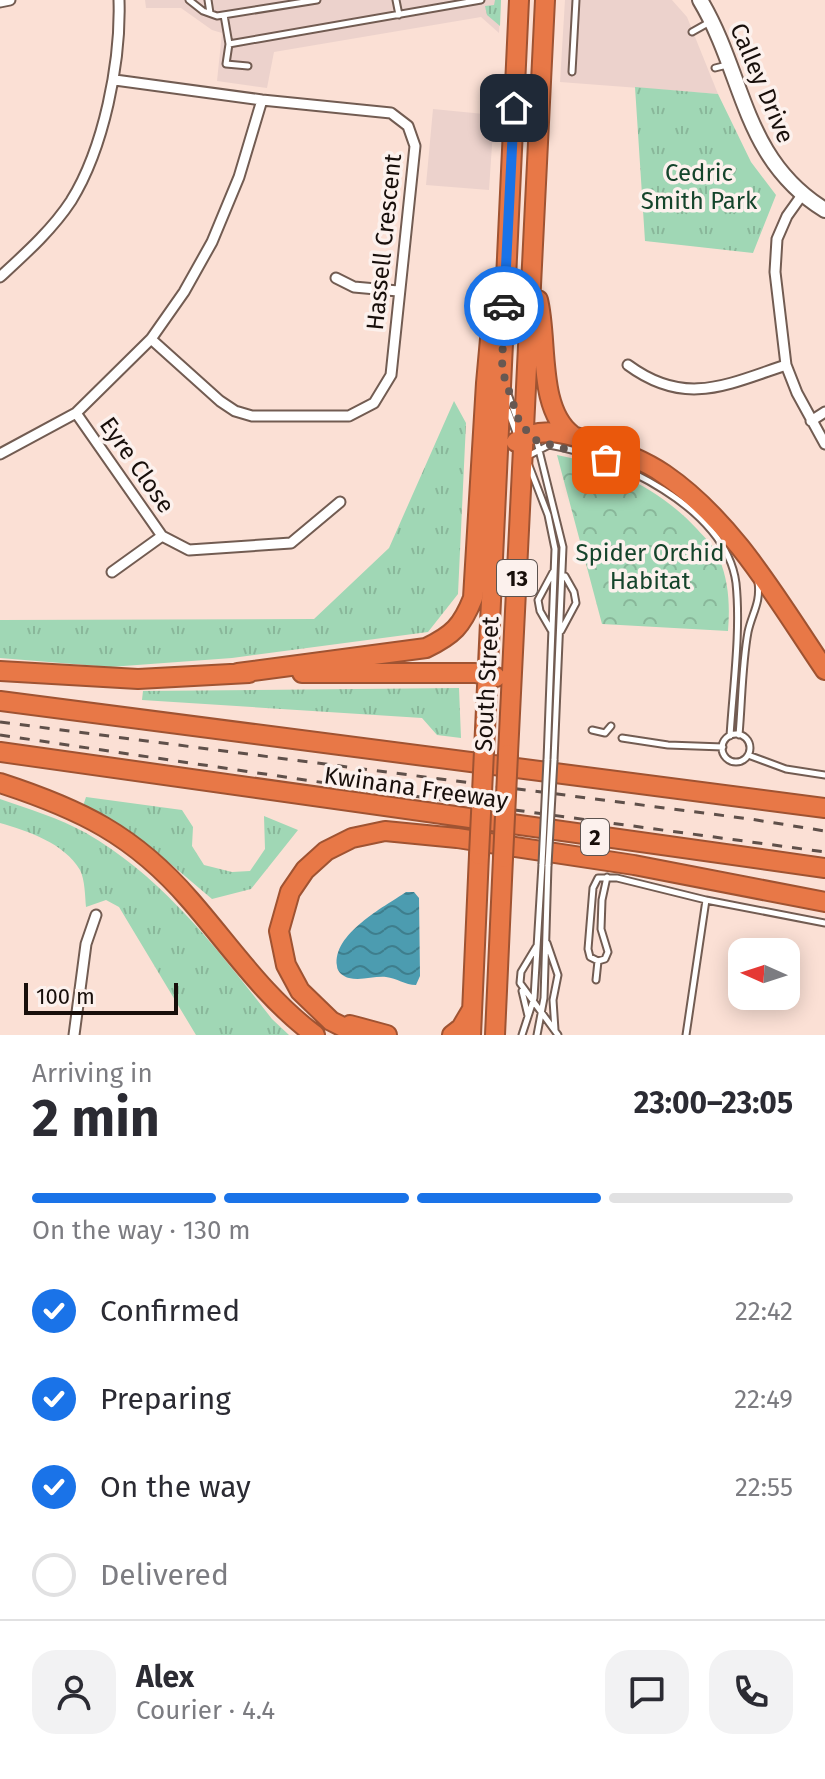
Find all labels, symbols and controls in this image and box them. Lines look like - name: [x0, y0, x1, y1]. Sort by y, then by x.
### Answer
- street label: Calley Drive: [724, 19, 800, 147]
- pin: [480, 74, 548, 142]
- icon: home: [492, 86, 536, 130]
- street label: Hassell Crescent: [361, 152, 407, 332]
- park label: Cedric Smith Park: [641, 159, 758, 215]
- courier: [464, 266, 544, 346]
- icon: car: [482, 284, 526, 328]
- street label: Eyre Close: [94, 412, 180, 518]
- pin: [572, 426, 640, 494]
- icon: bag: [584, 438, 628, 482]
- park label: Spider Orchid Habitat: [576, 539, 724, 595]
- road number: 13: [497, 560, 537, 596]
- street label: South Street: [469, 615, 505, 752]
- street label: Kwinana Freeway: [322, 761, 510, 815]
- road number: 2: [581, 819, 609, 855]
- north arrow: [728, 938, 800, 1010]
- map controls: [728, 938, 800, 1010]
- scale bar: [24, 979, 178, 1015]
- text: 100 m: [36, 983, 95, 1010]
- text: Arriving in: [32, 1058, 153, 1089]
- text: 23:00–23:05: [634, 1085, 793, 1121]
- text: 2 min: [32, 1087, 160, 1150]
- text: On the way · 130 m: [32, 1215, 251, 1246]
- icon: check: [32, 1289, 76, 1333]
- text: Confirmed: [100, 1293, 240, 1329]
- text: 22:42: [735, 1296, 793, 1327]
- icon: check: [32, 1377, 76, 1421]
- text: Preparing: [100, 1381, 231, 1417]
- text: 22:49: [734, 1384, 793, 1415]
- icon: check: [32, 1465, 76, 1509]
- text: On the way: [100, 1469, 251, 1505]
- text: 22:55: [735, 1472, 793, 1503]
- text: Delivered: [100, 1557, 229, 1593]
- button: person: [32, 1650, 116, 1734]
- button: chat: [605, 1650, 689, 1734]
- button: phone: [709, 1650, 793, 1734]
- text: Alex: [136, 1659, 194, 1695]
- text: Courier · 4.4: [136, 1695, 275, 1726]

